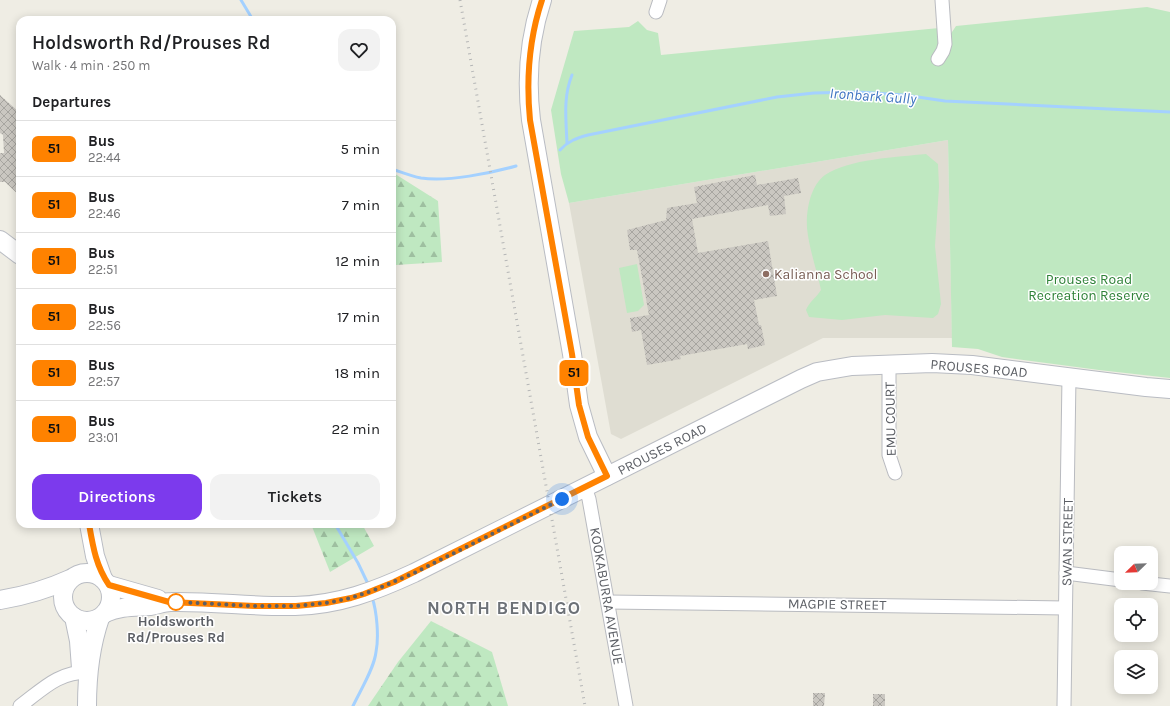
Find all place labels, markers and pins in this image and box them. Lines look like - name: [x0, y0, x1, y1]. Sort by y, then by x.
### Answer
- place label: Kalianna School: [774, 266, 877, 283]
- marker: Kalianna School: [761, 269, 771, 279]
- marker: Holdsworth Rd/Prouses Rd: [167, 593, 185, 611]
- place label: Holdsworth Rd/Prouses Rd: [127, 613, 225, 646]

